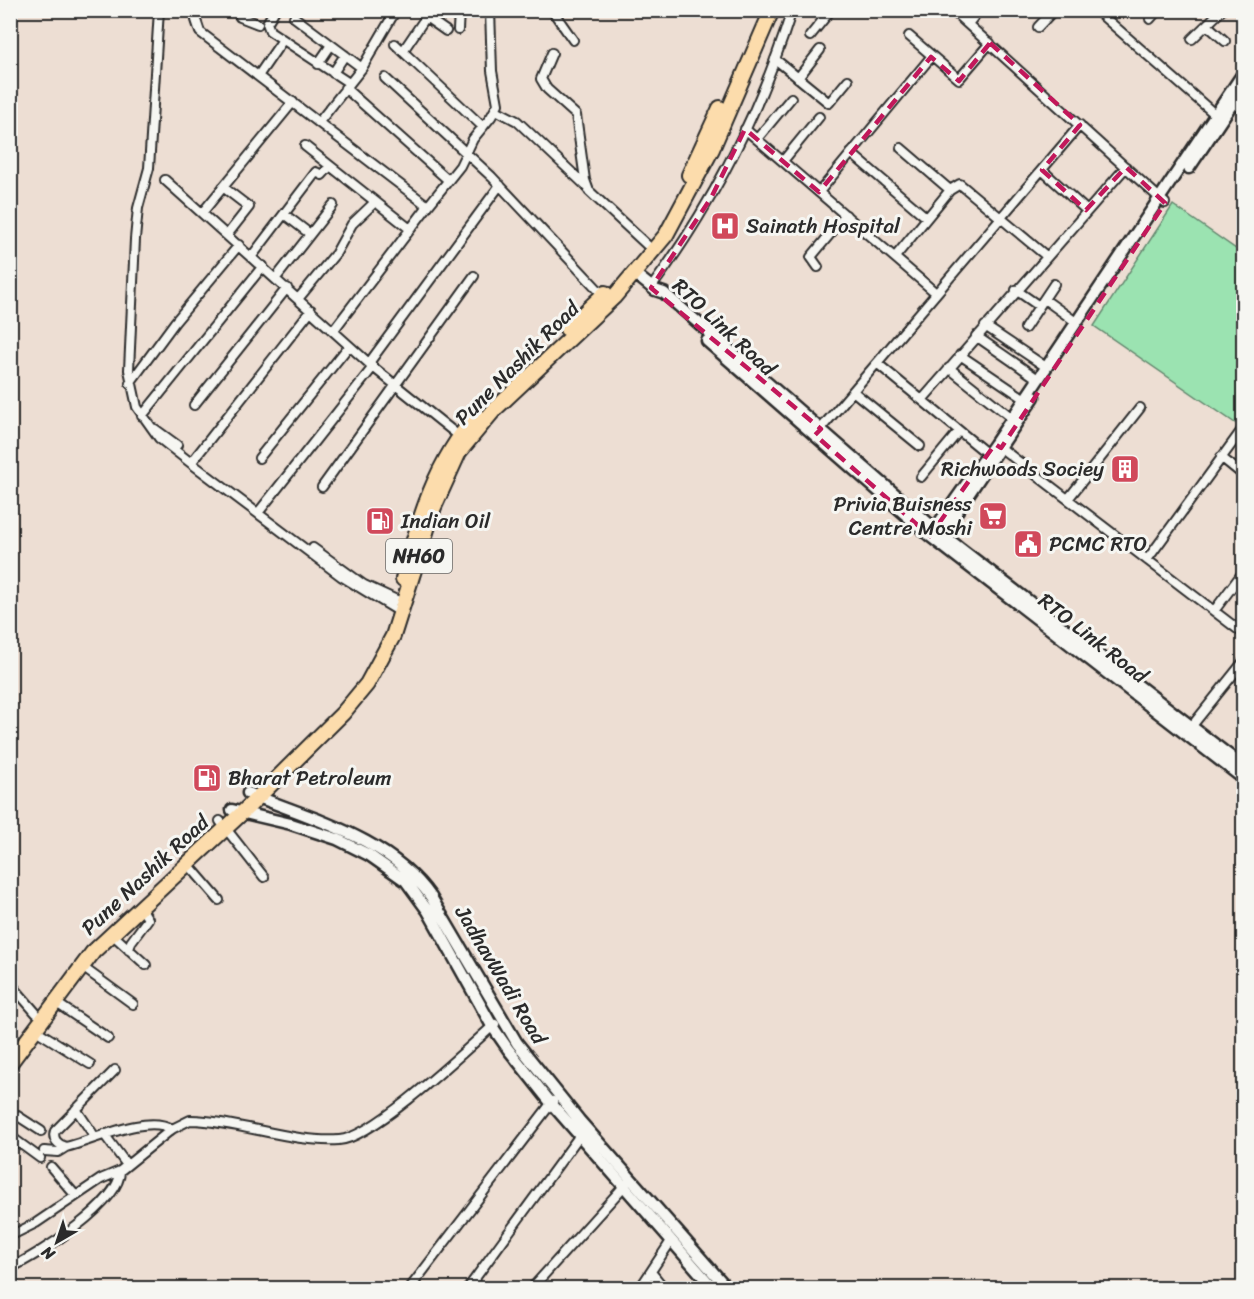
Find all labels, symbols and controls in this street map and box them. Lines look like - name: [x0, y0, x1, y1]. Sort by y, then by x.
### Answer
- place label: Sainath Hospital: [746, 207, 901, 245]
- hospital icon: Sainath Hospital: [709, 210, 741, 242]
- street label: RTO Link Road: [663, 268, 786, 387]
- street label: Pune Nashik Road: [445, 290, 590, 435]
- place label: Richwoods Sociey: [941, 450, 1104, 488]
- building icon: Richwoods Sociey: [1109, 453, 1141, 485]
- place label: Privia Buisness Centre Moshi: [834, 485, 973, 547]
- supermarket icon: Privia Buisness Centre Moshi: [977, 500, 1009, 532]
- place label: Indian Oil: [400, 502, 491, 540]
- fuel station icon: Indian Oil: [364, 505, 396, 537]
- place label: PCMC RTO: [1049, 525, 1147, 563]
- public building icon: PCMC RTO: [1012, 528, 1044, 560]
- road number: NH60: [386, 539, 452, 573]
- street label: RTO Link Road: [1030, 583, 1158, 695]
- place label: Bharat Petroleum: [228, 759, 391, 797]
- fuel station icon: Bharat Petroleum: [191, 762, 223, 794]
- street label: Pune Nashik Road: [72, 804, 220, 945]
- street label: JadhavWadi Road: [444, 897, 559, 1054]
- north arrow: [27, 1212, 87, 1272]
- text: N: [34, 1238, 62, 1269]

